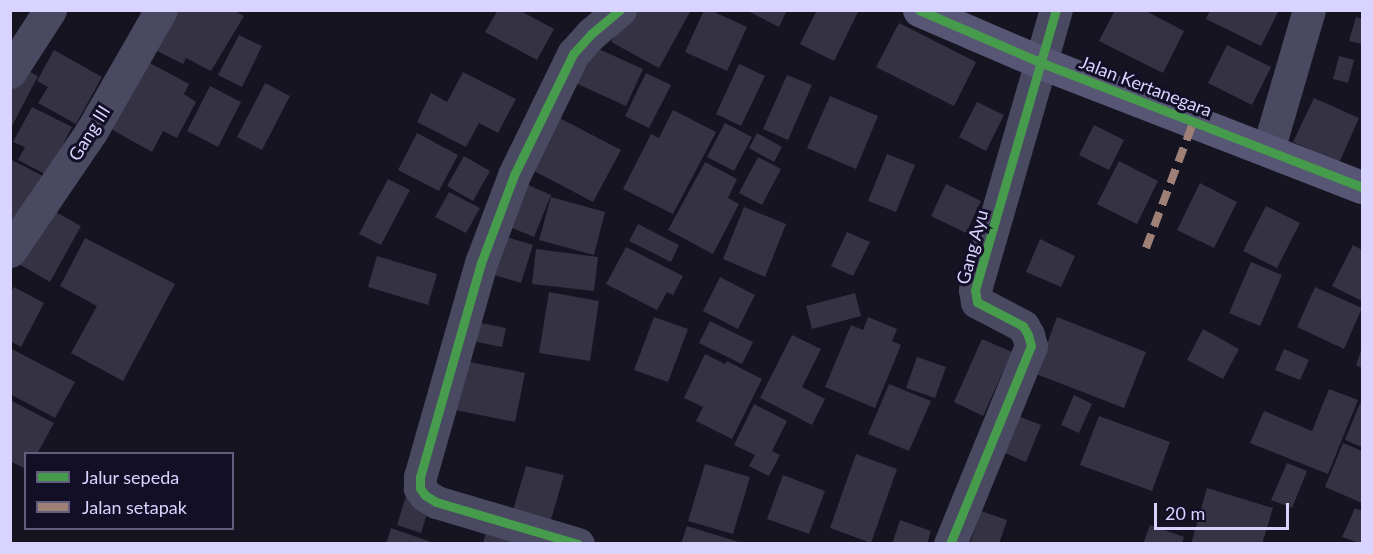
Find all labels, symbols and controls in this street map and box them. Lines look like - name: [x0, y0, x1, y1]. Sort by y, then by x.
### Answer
- street label: Jalan Kertanegara: [1077, 51, 1215, 121]
- street label: Gang III: [64, 101, 114, 165]
- street label: Gang Ayu: [952, 207, 992, 287]
- legend: [24, 452, 234, 530]
- text: Jalur sepeda: [82, 466, 179, 488]
- scale bar: [1157, 491, 1292, 529]
- text: Jalan setapak: [82, 496, 187, 518]
- text: 20 m: [1165, 502, 1205, 524]

